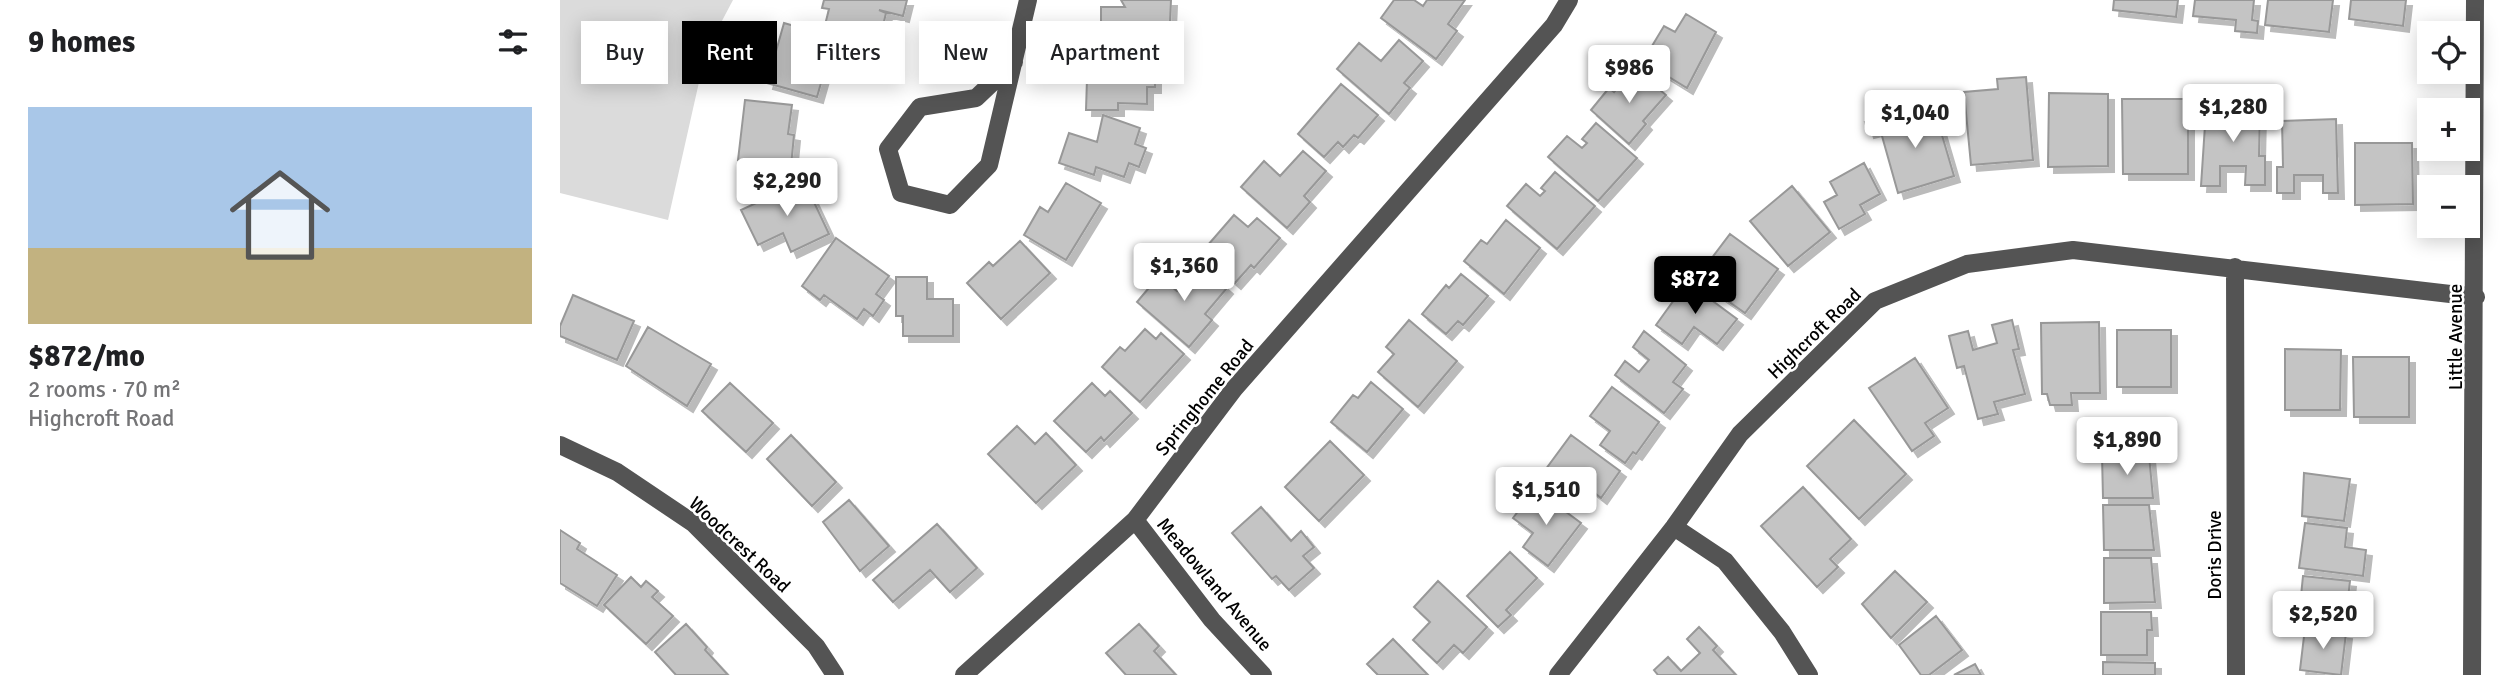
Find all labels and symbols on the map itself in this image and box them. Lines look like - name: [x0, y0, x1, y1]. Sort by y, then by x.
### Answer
- pin: $986: [1588, 46, 1670, 105]
- pin: $1,280: [2176, 85, 2290, 144]
- pin: $1,040: [1858, 90, 1972, 150]
- pin: $2,290: [730, 158, 844, 218]
- pin: $1,360: [1127, 244, 1241, 303]
- pin: $872: [1654, 256, 1736, 316]
- street label: Highcroft Road: [1763, 283, 1867, 384]
- street label: Little Avenue: [2444, 284, 2468, 390]
- street label: Springhome Road: [1150, 334, 1259, 461]
- pin: $1,890: [2070, 418, 2184, 477]
- pin: $1,510: [1489, 468, 1603, 527]
- street label: Woodcrest Road: [684, 492, 795, 598]
- street label: Doris Drive: [2203, 510, 2227, 600]
- street label: Meadowland Avenue: [1151, 513, 1277, 656]
- pin: $2,520: [2266, 592, 2380, 651]

